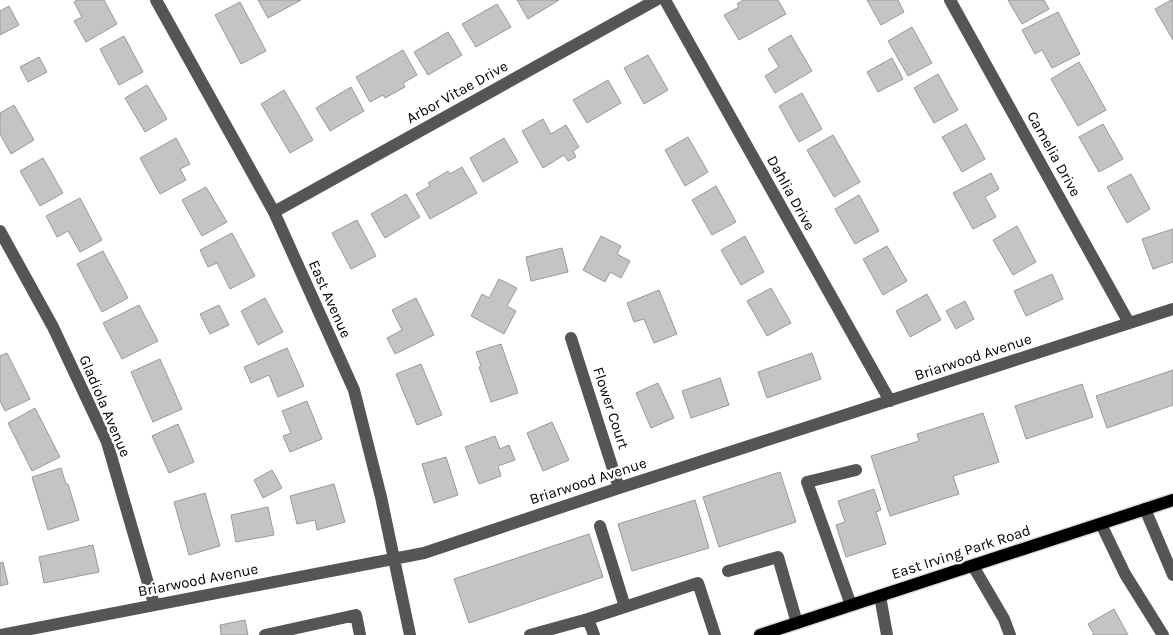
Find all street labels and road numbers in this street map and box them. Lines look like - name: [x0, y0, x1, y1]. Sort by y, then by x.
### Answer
- street label: Arbor Vitae Drive: [403, 57, 511, 127]
- street label: Camelia Drive: [1023, 108, 1085, 200]
- street label: Dahlia Drive: [763, 152, 819, 234]
- street label: East Avenue: [305, 257, 355, 341]
- street label: Briarwood Avenue: [912, 330, 1034, 384]
- street label: Gladiola Avenue: [75, 352, 135, 460]
- street label: Flower Court: [589, 365, 633, 452]
- street label: Briarwood Avenue: [527, 454, 649, 508]
- street label: East Irving Park Road: [889, 521, 1033, 583]
- street label: Briarwood Avenue: [136, 560, 260, 600]

